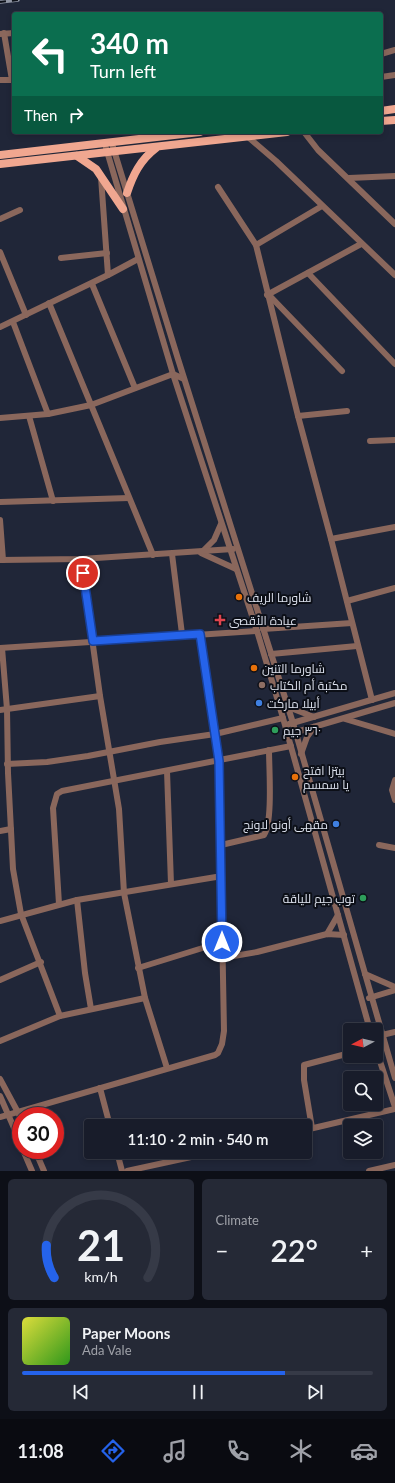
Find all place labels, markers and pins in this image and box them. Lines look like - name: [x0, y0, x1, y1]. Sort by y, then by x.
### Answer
- pin: [66, 556, 100, 590]
- place label: شاورما الريف: [247, 590, 312, 605]
- marker: شاورما الريف: [234, 592, 244, 602]
- place label: عيادة الأقصى: [229, 613, 297, 628]
- marker: عيادة الأقصى: [214, 614, 226, 626]
- place label: شاورما التنين: [262, 661, 325, 676]
- marker: شاورما التنين: [249, 663, 259, 673]
- place label: مكتبة أم الكتاب: [270, 678, 347, 694]
- marker: مكتبة أم الكتاب: [257, 680, 267, 690]
- place label: أبيلا ماركت: [267, 696, 320, 711]
- marker: أبيلا ماركت: [254, 698, 264, 708]
- place label: ٣٦٠ جيم: [283, 723, 321, 739]
- marker: ٣٦٠ جيم: [270, 725, 280, 735]
- place label: بيتزا افتح يا سمسم: [303, 763, 350, 793]
- marker: بيتزا افتح يا سمسم: [290, 772, 300, 782]
- place label: مقهى أونو لاونج: [243, 817, 328, 833]
- marker: مقهى أونو لاونج: [331, 819, 341, 829]
- place label: توب جيم للياقة: [283, 891, 356, 907]
- marker: توب جيم للياقة: [358, 893, 368, 903]

